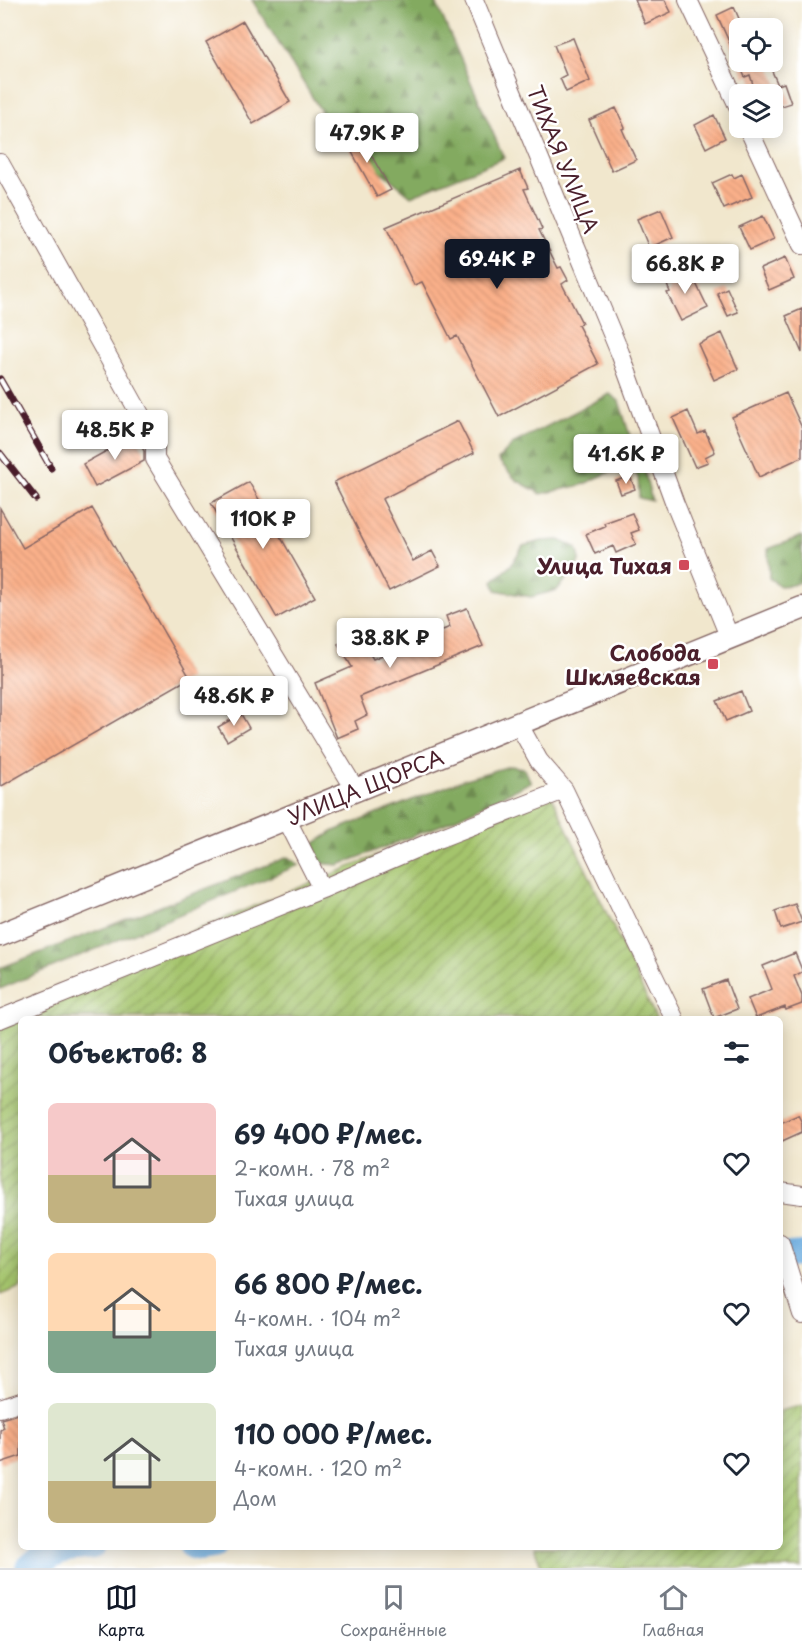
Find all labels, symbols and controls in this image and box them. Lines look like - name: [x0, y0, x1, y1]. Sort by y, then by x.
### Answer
- map controls: [729, 18, 783, 138]
- button: locate: [729, 18, 783, 72]
- street label: ТИХАЯ УЛИЦА: [520, 80, 608, 238]
- button: layers: [729, 84, 783, 138]
- pin: 47.9K ₽: [312, 113, 422, 164]
- text: 47.9K ₽: [329, 117, 405, 147]
- pin: 69.4K ₽: [442, 239, 552, 290]
- text: 69.4K ₽: [459, 243, 535, 273]
- pin: 66.8K ₽: [630, 244, 740, 295]
- text: 66.8K ₽: [646, 248, 724, 278]
- pin: 48.5K ₽: [60, 410, 170, 461]
- text: 48.5K ₽: [76, 414, 154, 444]
- pin: 41.6K ₽: [571, 434, 681, 485]
- text: 41.6K ₽: [587, 438, 665, 468]
- pin: 110K ₽: [214, 499, 312, 550]
- text: 110K ₽: [230, 503, 296, 533]
- place label: Улица Тихая: [536, 549, 672, 581]
- marker: Улица Тихая: [677, 558, 691, 572]
- pin: 38.8K ₽: [335, 618, 445, 669]
- text: 38.8K ₽: [351, 622, 429, 652]
- place label: Слобода Шкляевская: [565, 636, 701, 692]
- marker: Слобода Шкляевская: [706, 657, 720, 671]
- pin: 48.6K ₽: [179, 676, 289, 727]
- text: 48.6K ₽: [194, 680, 274, 710]
- street label: УЛИЦА ЩОРСА: [282, 740, 448, 832]
- text: Объектов: 8: [48, 1033, 208, 1072]
- icon: filters: [720, 1036, 753, 1069]
- text: 69 400 ₽/мес.: [234, 1114, 423, 1153]
- icon: home: [96, 1127, 168, 1199]
- icon: heart: [720, 1147, 753, 1180]
- text: 2-комн. · 78 m²: [234, 1153, 390, 1183]
- text: Тихая улица: [234, 1183, 354, 1213]
- text: 66 800 ₽/мес.: [234, 1264, 423, 1303]
- icon: home: [96, 1277, 168, 1349]
- icon: heart: [720, 1297, 753, 1330]
- text: 4-комн. · 104 m²: [234, 1303, 401, 1333]
- text: Тихая улица: [234, 1333, 354, 1363]
- text: 110 000 ₽/мес.: [234, 1414, 432, 1453]
- icon: home: [96, 1427, 168, 1499]
- icon: heart: [720, 1447, 753, 1480]
- text: 4-комн. · 120 m²: [234, 1453, 402, 1483]
- text: Дом: [234, 1483, 277, 1513]
- tab: Карта: [98, 1581, 145, 1641]
- tab: Сохранённые: [340, 1581, 447, 1641]
- tab: Главная: [642, 1581, 704, 1641]

